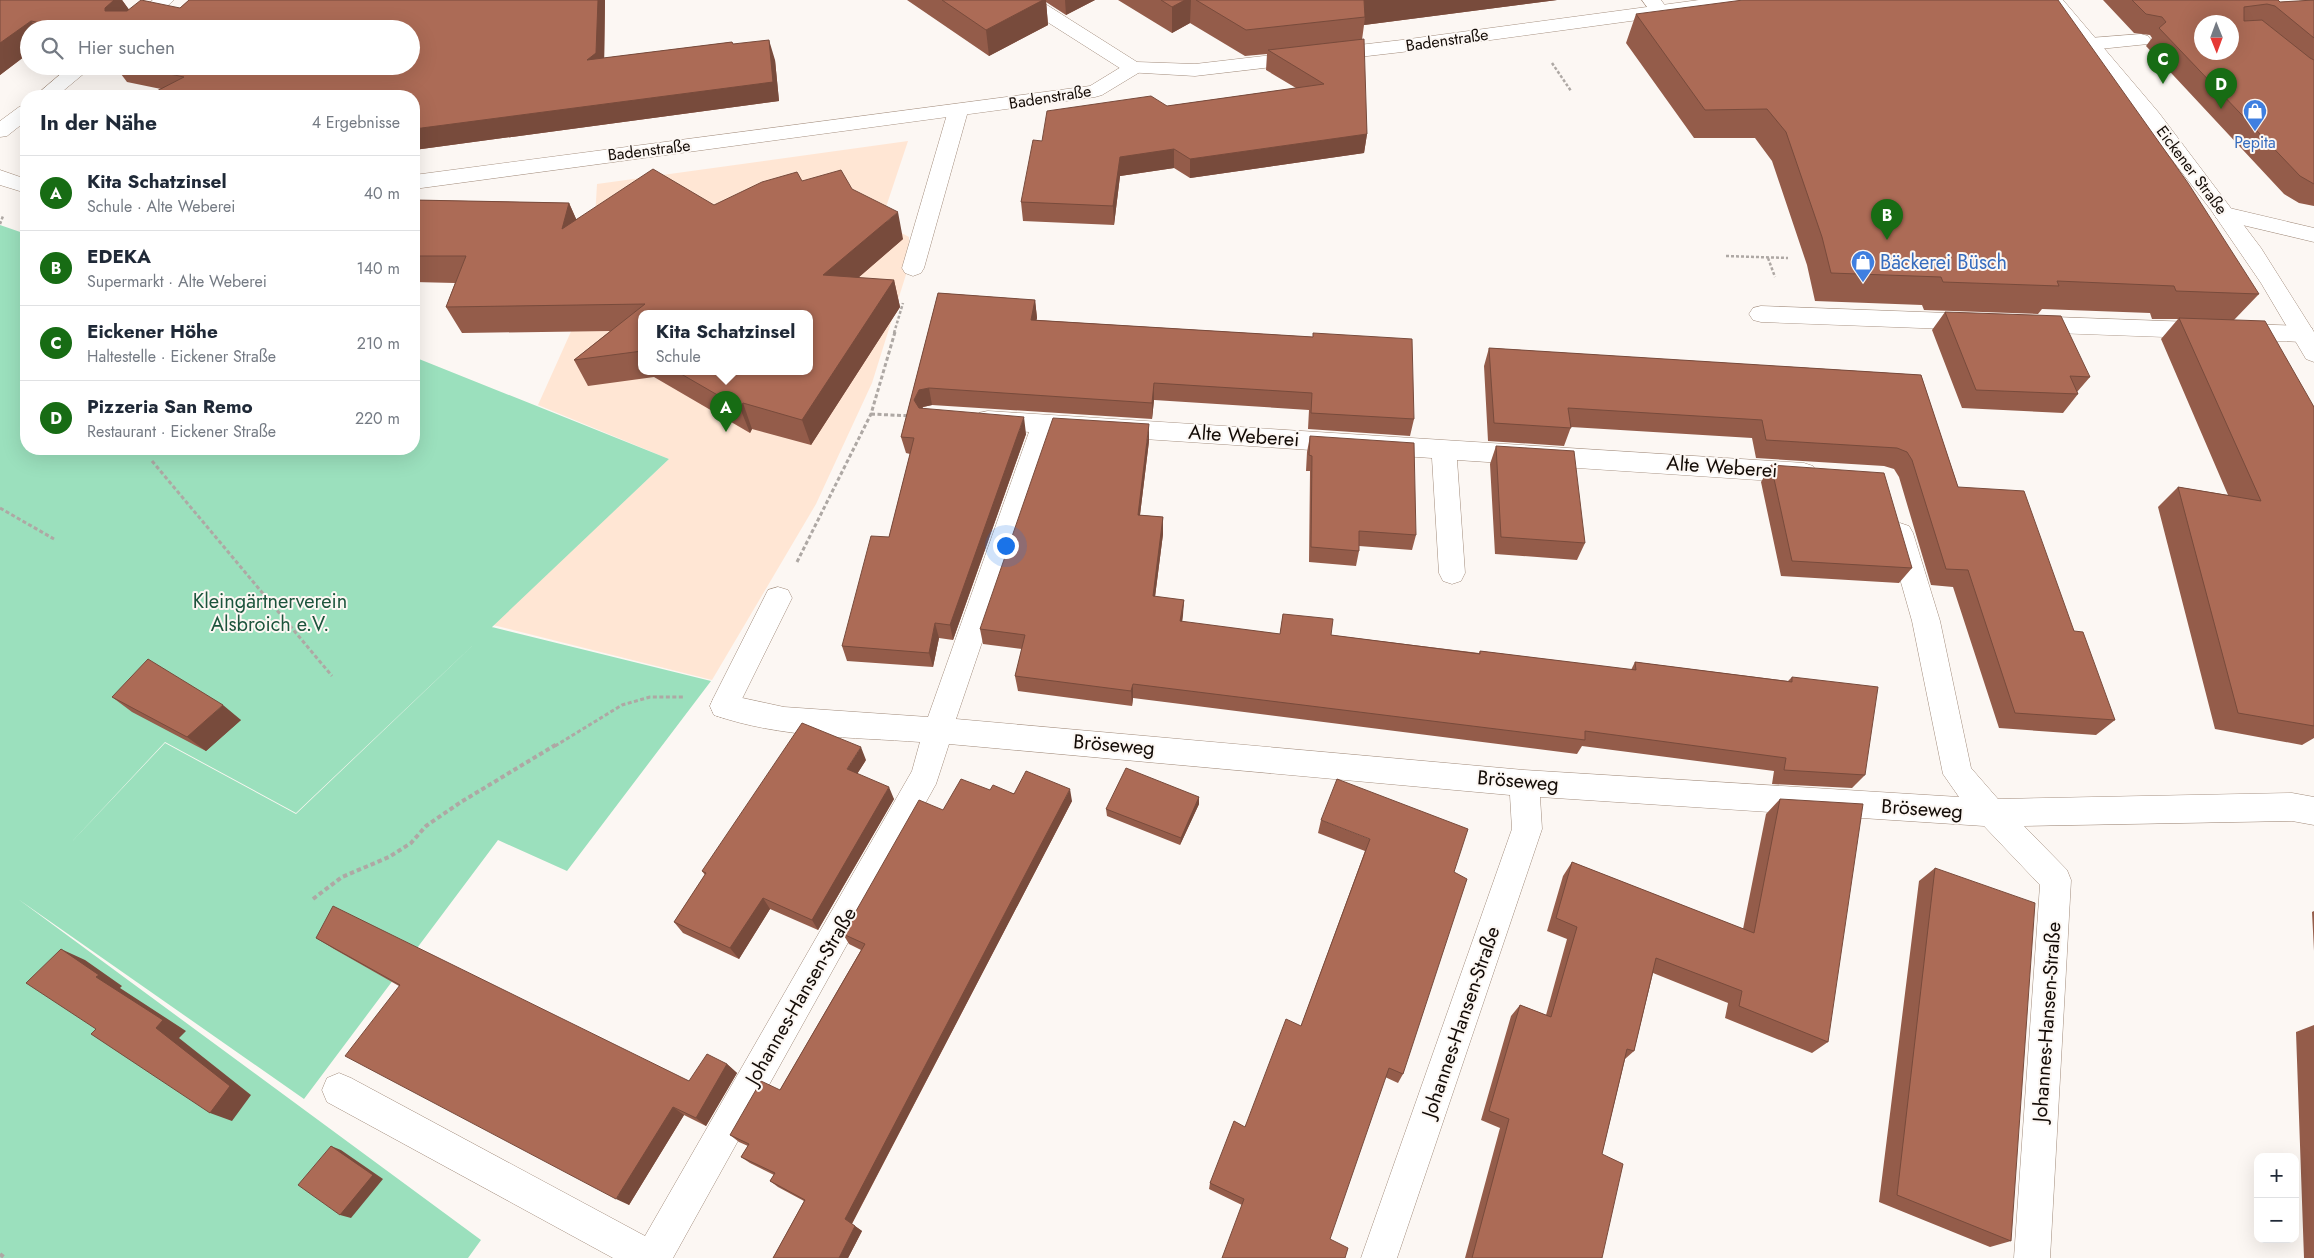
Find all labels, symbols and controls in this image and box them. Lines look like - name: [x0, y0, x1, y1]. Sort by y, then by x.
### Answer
- north arrow: [2194, 15, 2239, 60]
- search box: [20, 20, 420, 75]
- street label: Badenstraße: [1404, 23, 1490, 57]
- icon: search: [38, 34, 66, 62]
- text: Hier suchen: [78, 34, 175, 61]
- pin: C: [2147, 43, 2179, 84]
- pin: D: [2205, 68, 2237, 109]
- street label: Badenstraße: [1007, 79, 1093, 115]
- shop icon: Pepita: [2242, 98, 2268, 132]
- text: In der Nähe: [40, 108, 157, 138]
- text: 4 Ergebnisse: [312, 111, 400, 134]
- street label: Eickener Straße: [2151, 121, 2233, 219]
- place label: Pepita: [2234, 131, 2276, 154]
- street label: Badenstraße: [606, 134, 692, 166]
- text: Kita Schatzinsel: [87, 168, 227, 195]
- text: A: [50, 182, 62, 205]
- text: 40 m: [364, 182, 400, 205]
- text: Schule · Alte Weberei: [87, 195, 235, 218]
- pin: B: [1871, 199, 1903, 240]
- text: EDEKA: [87, 243, 151, 270]
- place label: Bäckerei Büsch: [1880, 248, 2007, 277]
- shop icon: Bäckerei Büsch: [1850, 249, 1876, 283]
- text: B: [51, 257, 61, 280]
- text: 140 m: [357, 257, 400, 280]
- text: Supermarkt · Alte Weberei: [87, 270, 267, 293]
- popup: [638, 310, 813, 375]
- text: Eickener Höhe: [87, 318, 218, 345]
- text: Kita Schatzinsel: [656, 318, 795, 345]
- text: C: [50, 332, 62, 355]
- text: 210 m: [357, 332, 400, 355]
- text: Haltestelle · Eickener Straße: [87, 345, 276, 368]
- text: Schule: [656, 345, 701, 368]
- pin: A: [710, 391, 742, 432]
- text: Pizzeria San Remo: [87, 393, 253, 420]
- text: D: [50, 407, 62, 430]
- text: 220 m: [355, 407, 400, 430]
- street label: Alte Weberei: [1188, 418, 1300, 454]
- text: Restaurant · Eickener Straße: [87, 420, 276, 443]
- street label: Alte Weberei: [1666, 449, 1778, 485]
- your location: [993, 533, 1019, 559]
- park label: Kleingärtnerverein Alsbroich e.V.: [193, 587, 347, 639]
- street label: Bröseweg: [1072, 727, 1156, 763]
- street label: Bröseweg: [1476, 763, 1560, 799]
- street label: Bröseweg: [1880, 792, 1964, 826]
- street label: Johannes-Hansen-Straße: [737, 902, 864, 1093]
- street label: Johannes-Hansen-Straße: [2025, 921, 2068, 1126]
- street label: Johannes-Hansen-Straße: [1414, 922, 1507, 1124]
- map controls: [2254, 1153, 2299, 1243]
- button: +: [2254, 1153, 2299, 1198]
- button: −: [2254, 1198, 2299, 1243]

